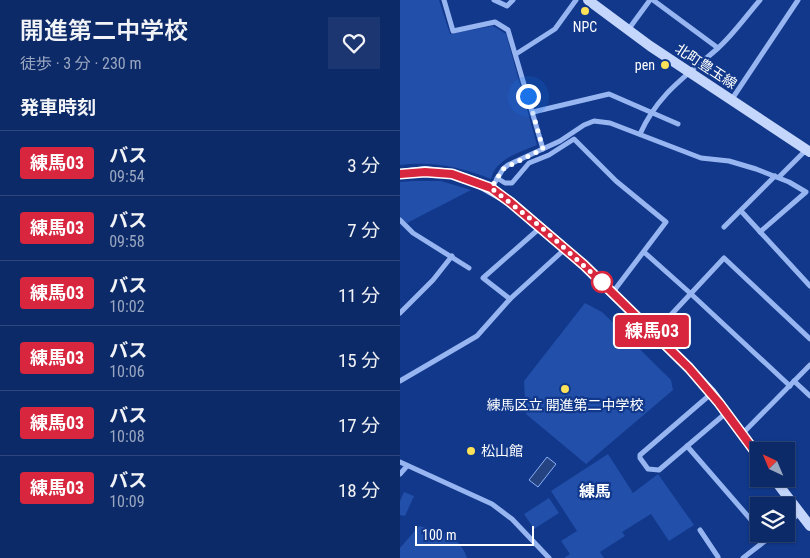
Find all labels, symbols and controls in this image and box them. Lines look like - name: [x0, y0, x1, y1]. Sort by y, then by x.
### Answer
- marker: NPC: [579, 5, 591, 17]
- text: 開進第二中学校: [20, 17, 188, 45]
- button: heart: [328, 17, 380, 69]
- place label: NPC: [573, 19, 597, 35]
- street label: 北町豊玉線: [672, 40, 740, 92]
- text: 徒歩 · 3 分 · 230 m: [20, 54, 141, 73]
- place label: pen: [635, 57, 655, 73]
- marker: pen: [659, 59, 671, 71]
- your location: [516, 84, 541, 109]
- text: 発車時刻: [20, 96, 96, 119]
- text: バス: [109, 144, 147, 167]
- text: 練馬03: [30, 152, 84, 173]
- text: 3 分: [347, 154, 380, 177]
- text: 09:54: [109, 167, 145, 186]
- text: バス: [109, 209, 147, 232]
- text: 練馬03: [30, 217, 84, 238]
- text: 7 分: [347, 219, 380, 242]
- text: 09:58: [109, 232, 145, 251]
- unlabelled marker: [591, 271, 613, 293]
- text: バス: [109, 274, 147, 297]
- text: 練馬03: [30, 282, 84, 303]
- text: 11 分: [338, 284, 380, 307]
- text: 10:02: [109, 297, 145, 316]
- line badge: 練馬03: [617, 315, 687, 347]
- text: 練馬03: [625, 320, 679, 341]
- text: バス: [109, 339, 147, 362]
- text: 練馬03: [30, 347, 84, 368]
- text: 15 分: [338, 349, 380, 372]
- text: 10:06: [109, 362, 145, 381]
- marker: 練馬区立 開進第二中学校: [559, 383, 571, 395]
- place label: 練馬区立 開進第二中学校: [486, 397, 644, 413]
- text: バス: [109, 404, 147, 427]
- text: 練馬03: [30, 412, 84, 433]
- text: 17 分: [338, 414, 380, 437]
- text: 10:08: [109, 427, 145, 446]
- north arrow: [750, 442, 795, 488]
- map controls: [750, 442, 795, 542]
- place label: 松山館: [481, 443, 523, 459]
- marker: 松山館: [465, 445, 477, 457]
- text: バス: [109, 469, 147, 492]
- text: 練馬03: [30, 477, 84, 498]
- text: 18 分: [338, 479, 380, 502]
- district label: 練馬: [579, 482, 611, 501]
- text: 10:09: [109, 492, 145, 511]
- button: layers: [750, 497, 795, 542]
- scale bar: [415, 523, 534, 546]
- text: 100 m: [422, 527, 457, 543]

